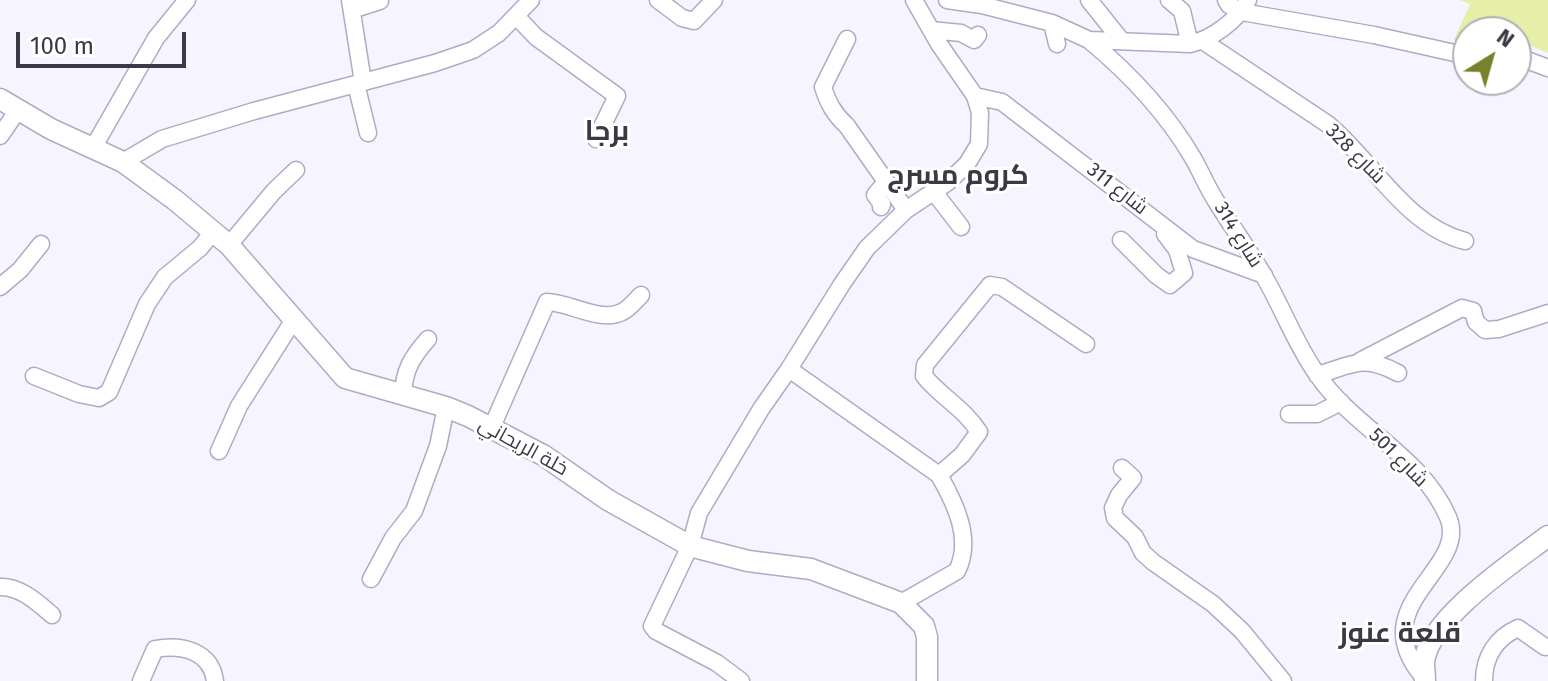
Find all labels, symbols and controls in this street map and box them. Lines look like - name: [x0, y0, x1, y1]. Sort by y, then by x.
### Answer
- scale bar: [20, 16, 190, 66]
- north arrow: [1452, 16, 1532, 96]
- text: N: [1492, 23, 1519, 53]
- text: 100 m: [30, 32, 94, 60]
- district label: برجا: [585, 115, 629, 149]
- street label: شارع 328: [1320, 119, 1390, 189]
- street label: شارع 311: [1082, 158, 1152, 220]
- district label: كروم مسرج: [887, 159, 1029, 193]
- street label: شارع 314: [1209, 198, 1267, 272]
- street label: خلة الريحاني: [474, 413, 572, 481]
- street label: شارع 501: [1364, 424, 1432, 492]
- district label: قلعة عنوز: [1339, 617, 1461, 651]

